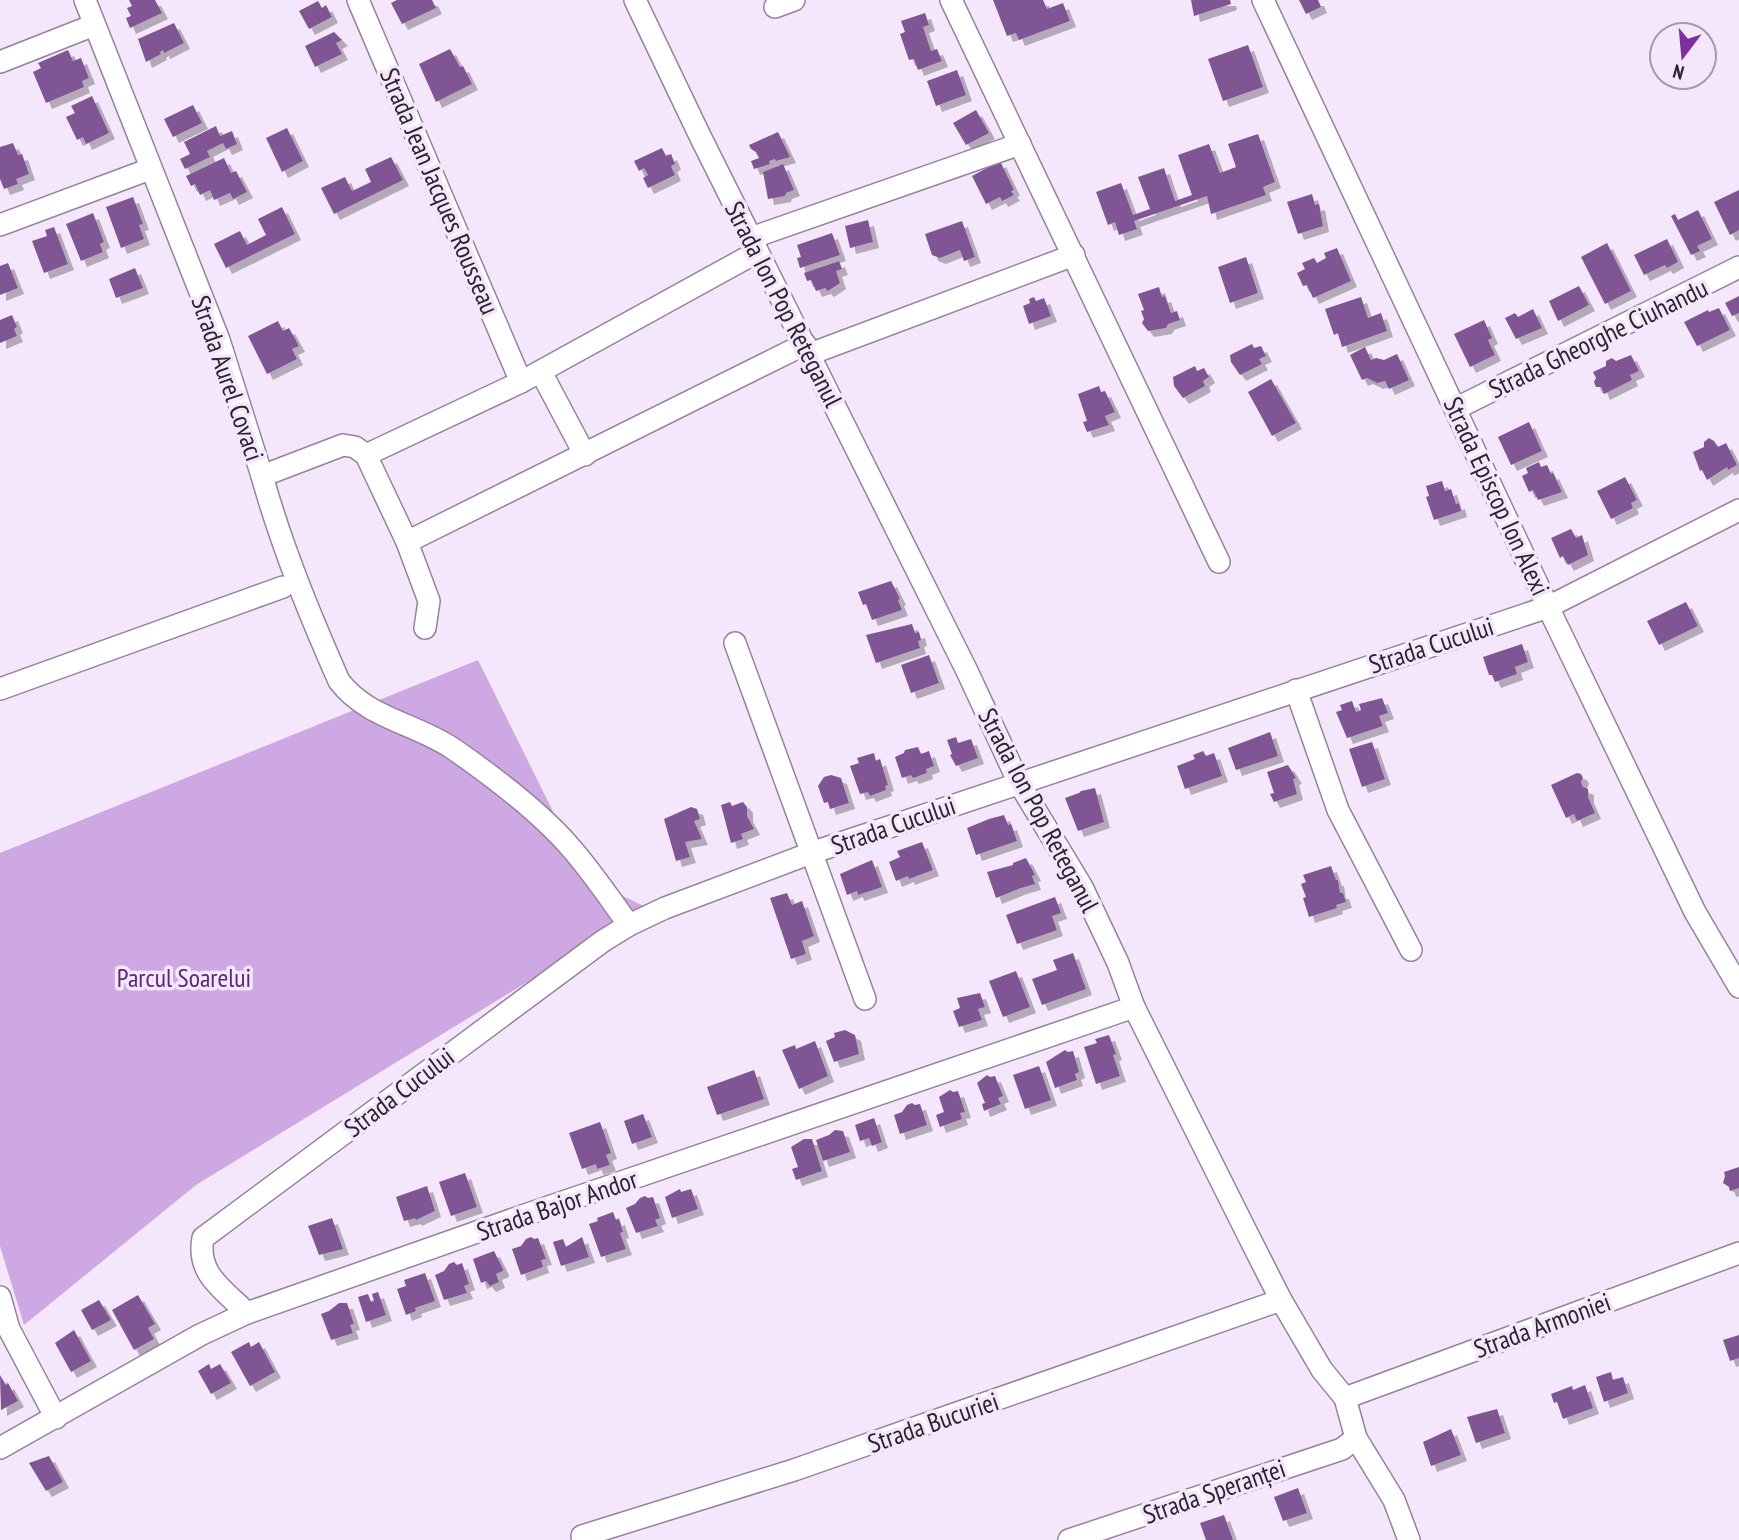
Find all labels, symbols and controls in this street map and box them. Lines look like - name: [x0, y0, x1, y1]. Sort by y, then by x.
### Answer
- north arrow: [1648, 21, 1718, 91]
- text: N: [1670, 59, 1687, 85]
- street label: Strada Jean Jacques Rousseau: [373, 63, 507, 319]
- street label: Strada Ion Pop Reteganul: [718, 196, 850, 412]
- street label: Strada Gheorghe Ciuhandu: [1483, 271, 1713, 405]
- street label: Strada Aurel Covaci: [184, 291, 272, 465]
- street label: Strada Episcop Ion Alexi: [1437, 391, 1557, 601]
- street label: Strada Cucului: [1364, 609, 1498, 681]
- street label: Strada Ion Pop Reteganul: [971, 702, 1107, 918]
- street label: Strada Cucului: [826, 788, 960, 862]
- park label: Parcul Soarelui: [117, 961, 251, 994]
- street label: Strada Cucului: [337, 1040, 461, 1144]
- street label: Strada Bajor Andor: [472, 1162, 642, 1248]
- street label: Strada Armoniei: [1469, 1285, 1615, 1365]
- street label: Strada Bucuriei: [863, 1384, 1003, 1460]
- street label: Strada Speranței: [1138, 1451, 1290, 1531]

